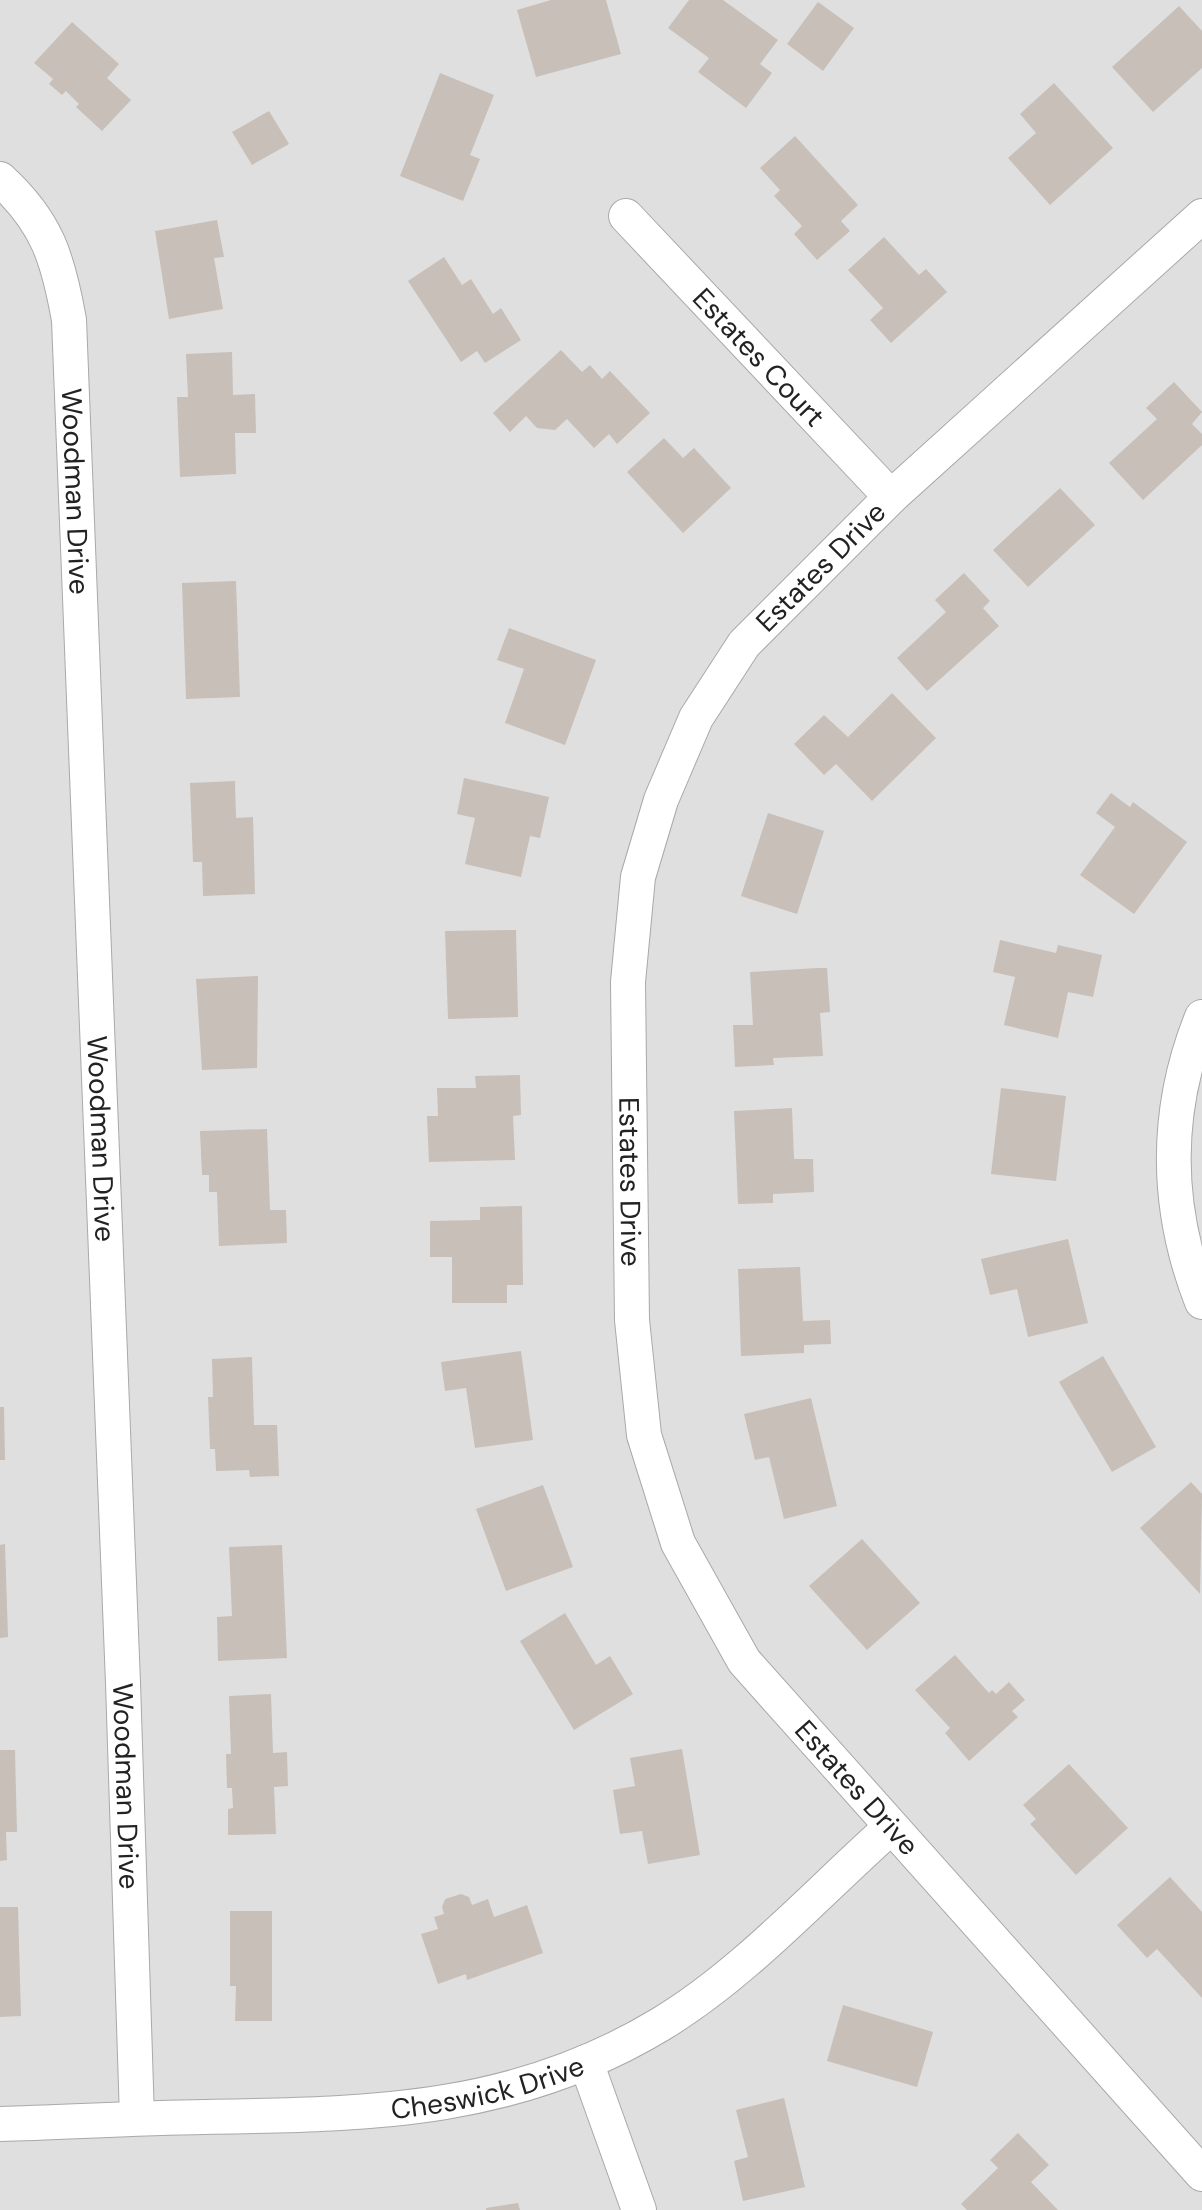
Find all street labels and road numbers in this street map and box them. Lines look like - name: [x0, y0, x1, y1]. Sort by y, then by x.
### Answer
- street label: Estates Court: [685, 280, 833, 434]
- street label: Woodman Drive: [53, 387, 98, 595]
- street label: Estates Drive: [748, 494, 894, 640]
- street label: Woodman Drive: [79, 1035, 124, 1243]
- street label: Estates Drive: [611, 1097, 650, 1267]
- street label: Woodman Drive: [105, 1682, 148, 1890]
- street label: Estates Drive: [787, 1712, 927, 1863]
- street label: Cheswick Drive: [389, 2047, 589, 2127]

